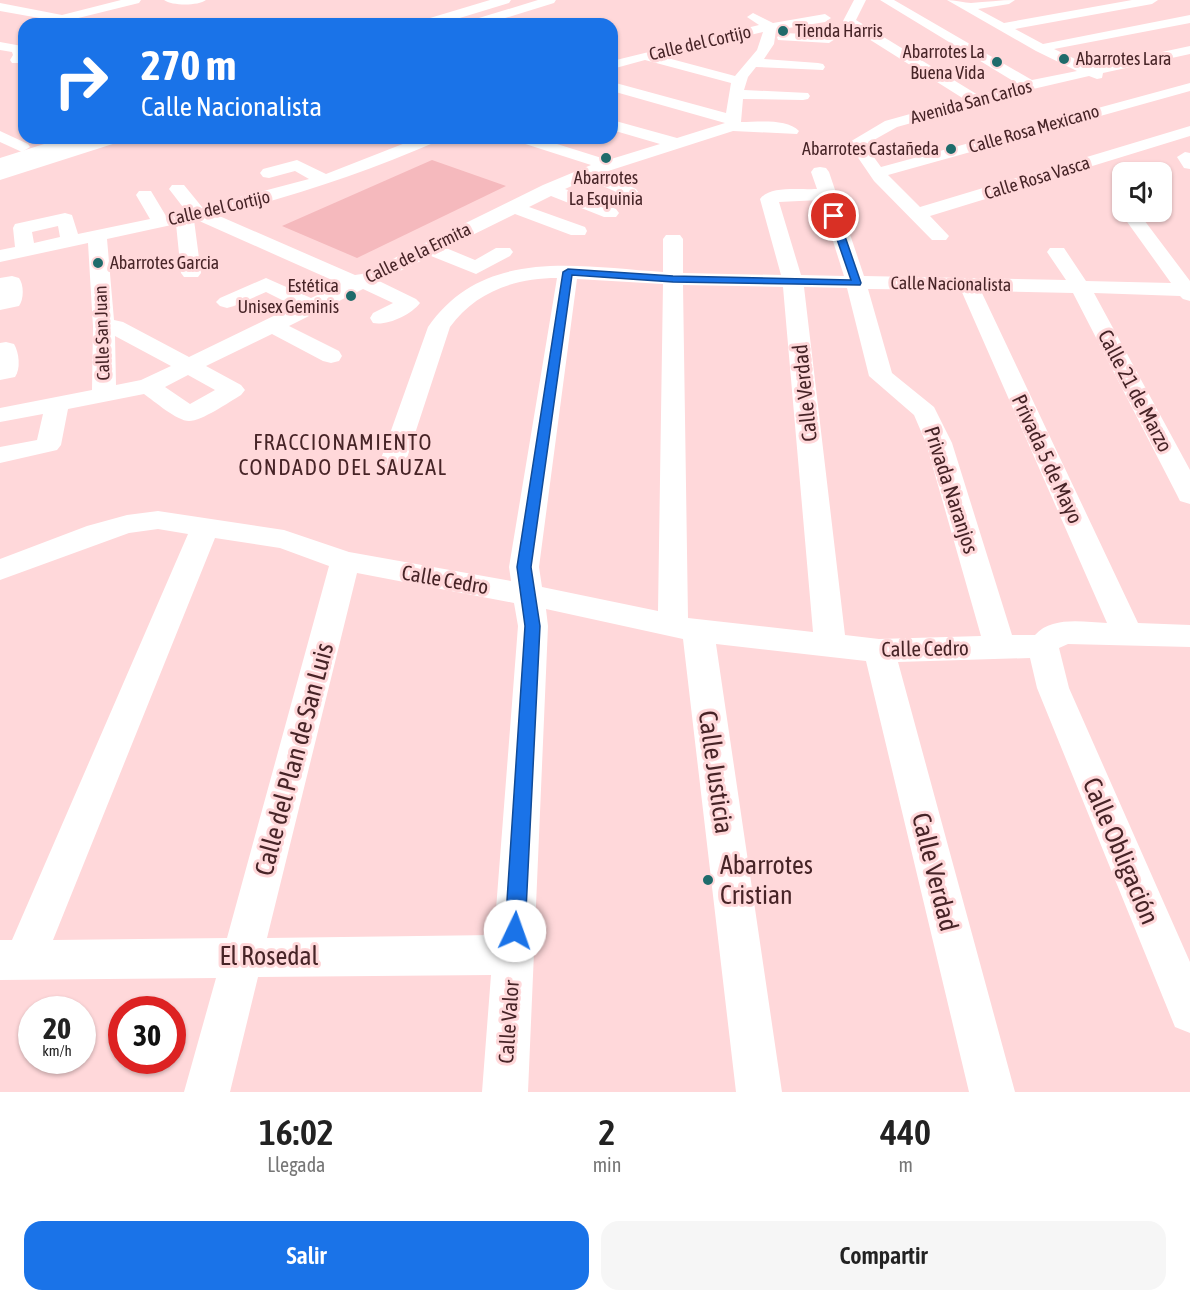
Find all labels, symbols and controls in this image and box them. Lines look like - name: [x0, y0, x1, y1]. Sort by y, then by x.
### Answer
- place label: Tienda Harris: [795, 20, 883, 41]
- street label: Calle del Cortijo: [647, 21, 753, 64]
- marker: Tienda Harris: [776, 24, 790, 38]
- text: 270 m: [141, 41, 236, 89]
- place label: Abarrotes La Buena Vida: [903, 41, 985, 83]
- icon: right: [42, 42, 120, 120]
- place label: Abarrotes Lara: [1076, 48, 1171, 69]
- marker: Abarrotes Lara: [1057, 52, 1071, 66]
- marker: Abarrotes La Buena Vida: [990, 55, 1004, 69]
- street label: Avenida San Carlos: [908, 75, 1034, 128]
- text: Calle Nacionalista: [141, 91, 322, 122]
- street label: Calle Rosa Mexicano: [966, 100, 1102, 157]
- place label: Abarrotes Castañeda: [802, 138, 939, 159]
- marker: Abarrotes Castañeda: [944, 142, 958, 156]
- marker: Abarrotes La Esquinia: [599, 151, 613, 165]
- street label: Calle Rosa Vasca: [982, 152, 1092, 204]
- map controls: [1112, 162, 1172, 222]
- button: sound: [1112, 162, 1172, 222]
- place label: Abarrotes La Esquinia: [569, 167, 643, 209]
- street label: Calle del Cortijo: [166, 186, 272, 229]
- pin: [808, 190, 859, 241]
- icon: arrive: [817, 199, 850, 232]
- street label: Calle de la Ermita: [362, 218, 474, 287]
- place label: Abarrotes Garcia: [110, 252, 219, 273]
- marker: Abarrotes Garcia: [91, 256, 105, 270]
- street label: Calle Nacionalista: [891, 272, 1012, 295]
- place label: Estética Unisex Geminis: [237, 275, 339, 317]
- street label: Calle San Juan: [89, 285, 114, 381]
- marker: Estética Unisex Geminis: [344, 289, 358, 303]
- street label: Calle 21 de Marzo: [1094, 325, 1178, 456]
- street label: Calle Verdad: [787, 343, 821, 443]
- street label: Privada 5 de Mayo: [1008, 390, 1088, 527]
- street label: Privada Naranjos: [920, 423, 984, 556]
- district label: FRACCIONAMIENTO CONDADO DEL SAUZAL: [239, 429, 448, 480]
- street label: Calle Cedro: [400, 560, 490, 598]
- street label: Calle Cedro: [881, 635, 969, 661]
- street label: Calle del Plan de San Luis: [248, 639, 340, 879]
- street label: Calle Justicia: [693, 709, 739, 835]
- street label: Calle Obligación: [1077, 773, 1165, 929]
- street label: Calle Verdad: [906, 810, 964, 934]
- place label: Abarrotes Cristian: [720, 850, 813, 910]
- marker: Abarrotes Cristian: [701, 873, 715, 887]
- position arrow: [483, 899, 547, 963]
- street label: El Rosedal: [220, 941, 319, 971]
- street label: Calle Valor: [493, 979, 523, 1064]
- speed limit sign: 30: [108, 996, 186, 1074]
- text: 20: [43, 1011, 71, 1045]
- text: km/h: [42, 1042, 72, 1059]
- text: 16:02: [259, 1111, 334, 1153]
- text: 2: [599, 1111, 615, 1153]
- text: 440: [880, 1111, 931, 1153]
- text: Llegada: [267, 1153, 325, 1176]
- text: min: [593, 1153, 621, 1176]
- text: m: [898, 1153, 913, 1176]
- button: Salir: [24, 1221, 589, 1290]
- button: Compartir: [601, 1221, 1166, 1290]

